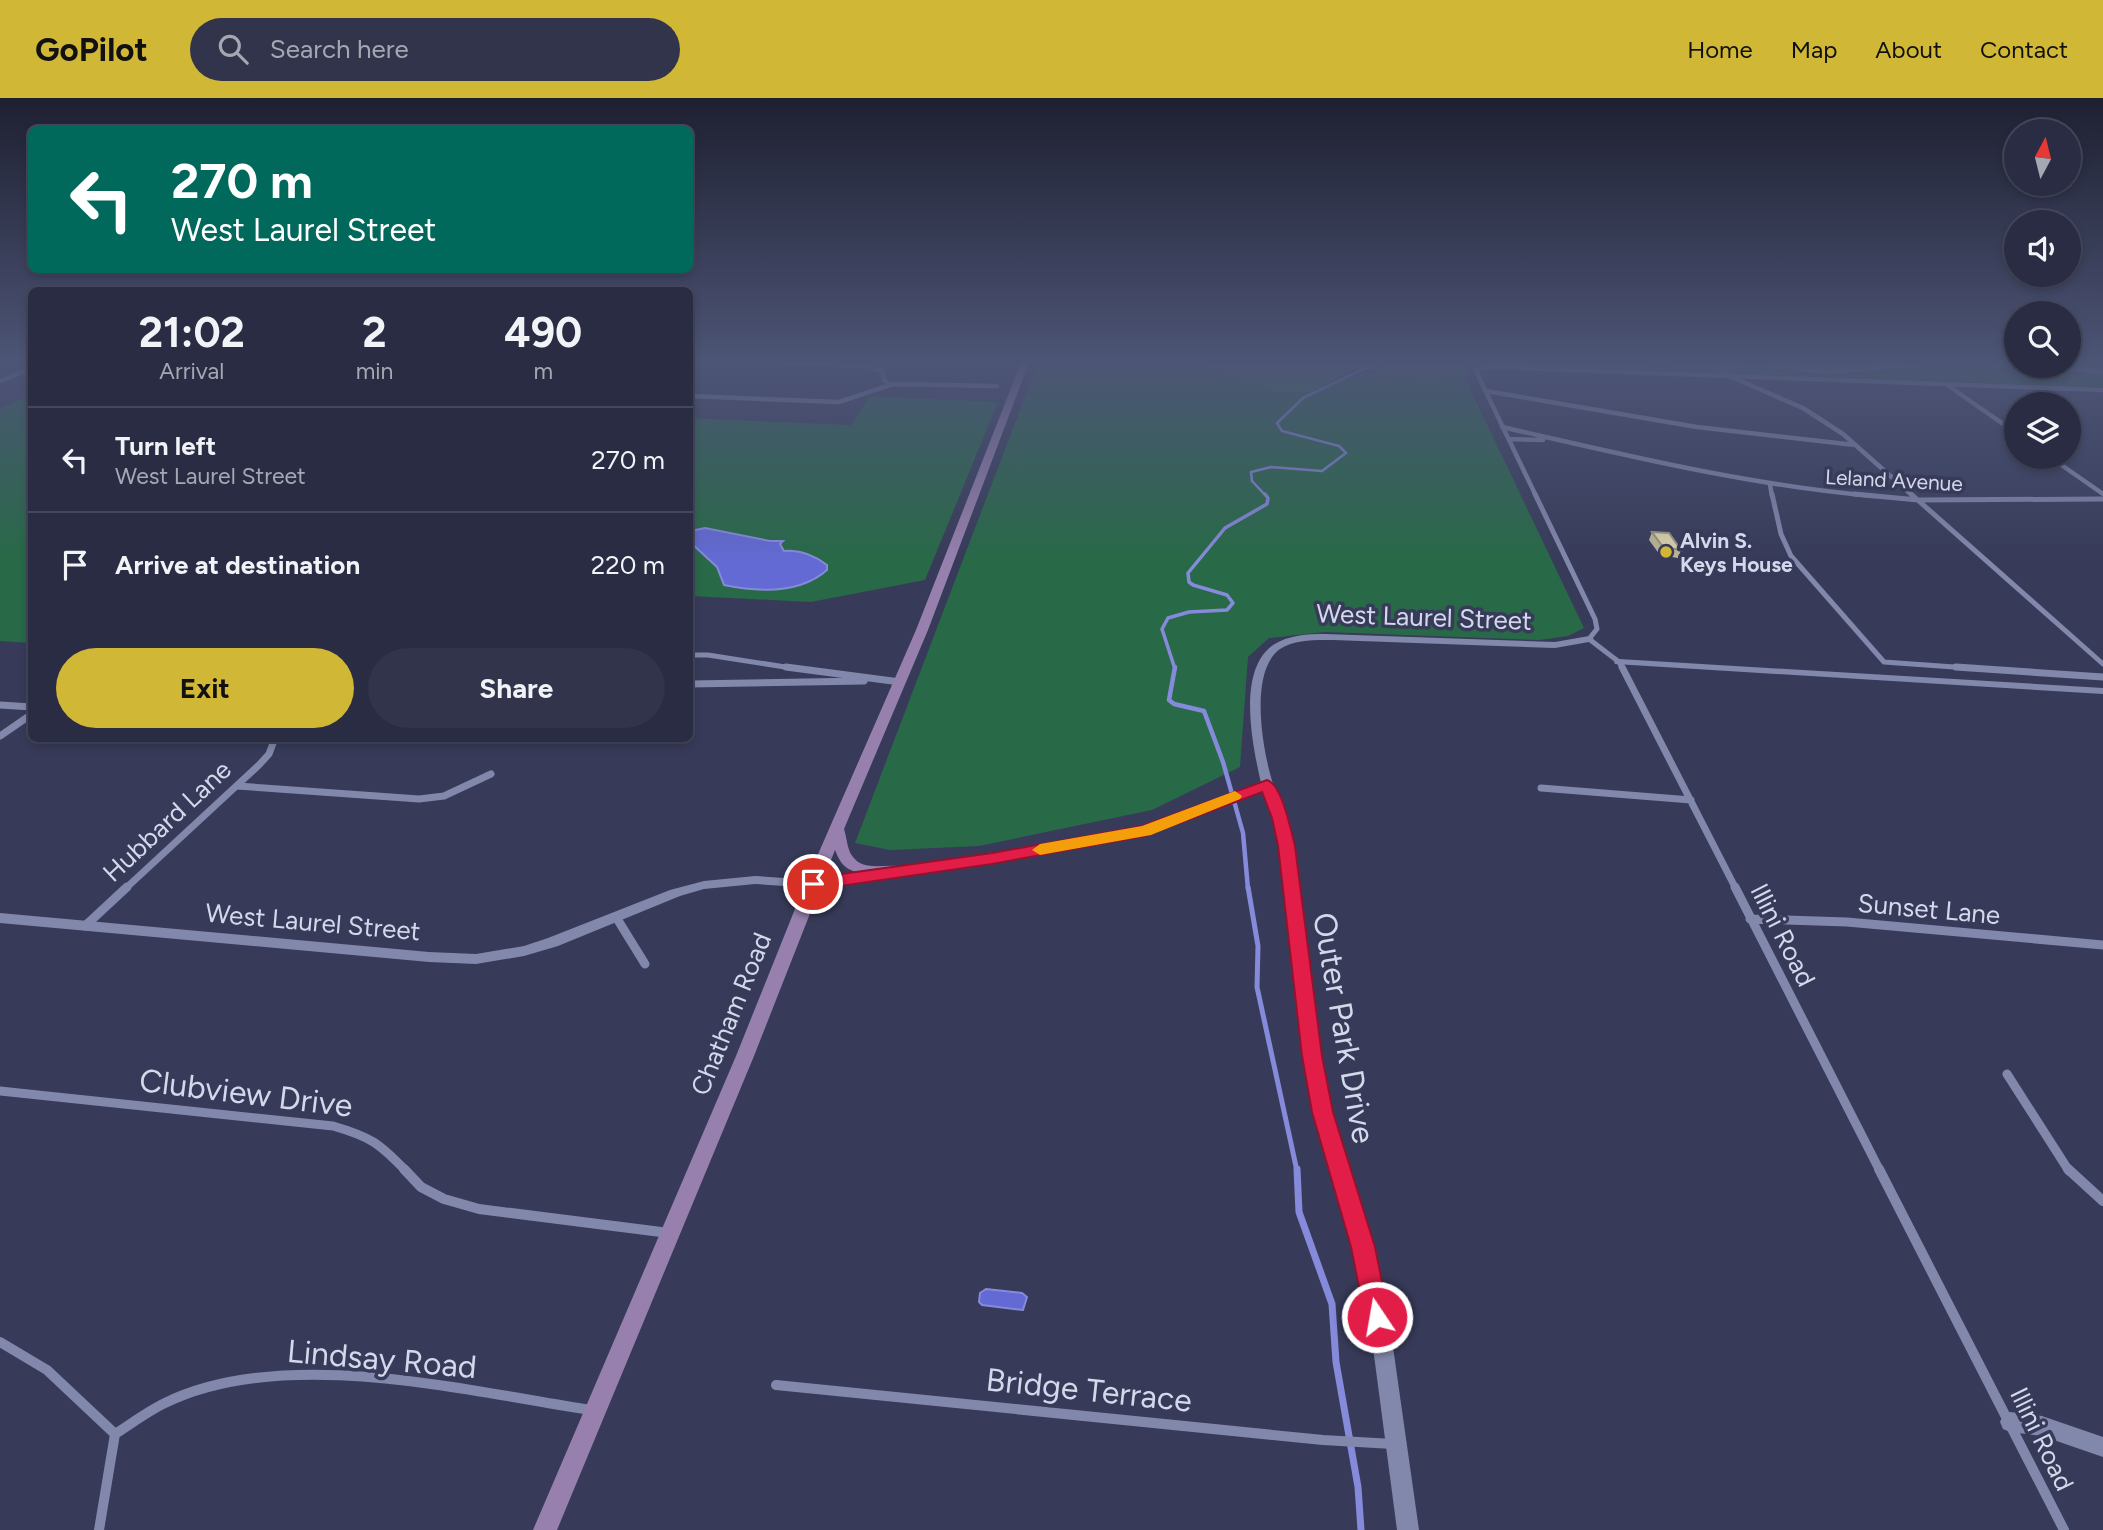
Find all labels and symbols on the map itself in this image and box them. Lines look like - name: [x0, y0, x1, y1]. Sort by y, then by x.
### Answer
- north arrow: [2004, 119, 2081, 196]
- street label: Leland Avenue: [1824, 464, 1964, 496]
- place label: Alvin S. Keys House: [1680, 528, 1793, 577]
- marker: Alvin S. Keys House: [1658, 544, 1674, 560]
- street label: West Laurel Street: [1316, 597, 1532, 637]
- street label: Hubbard Lane: [96, 753, 238, 889]
- pin: [783, 854, 843, 914]
- street label: Illini Road: [1743, 878, 1823, 992]
- street label: Sunset Lane: [1856, 887, 2002, 931]
- street label: West Laurel Street: [204, 897, 422, 947]
- street label: Outer Park Drive: [1305, 910, 1383, 1146]
- street label: Chatham Road: [684, 928, 778, 1100]
- street label: Clubview Drive: [137, 1061, 355, 1125]
- position arrow: [1340, 1280, 1414, 1354]
- street label: Lindsay Road: [286, 1332, 478, 1386]
- street label: Bridge Terrace: [984, 1360, 1194, 1420]
- street label: Illini Road: [2003, 1382, 2081, 1496]

